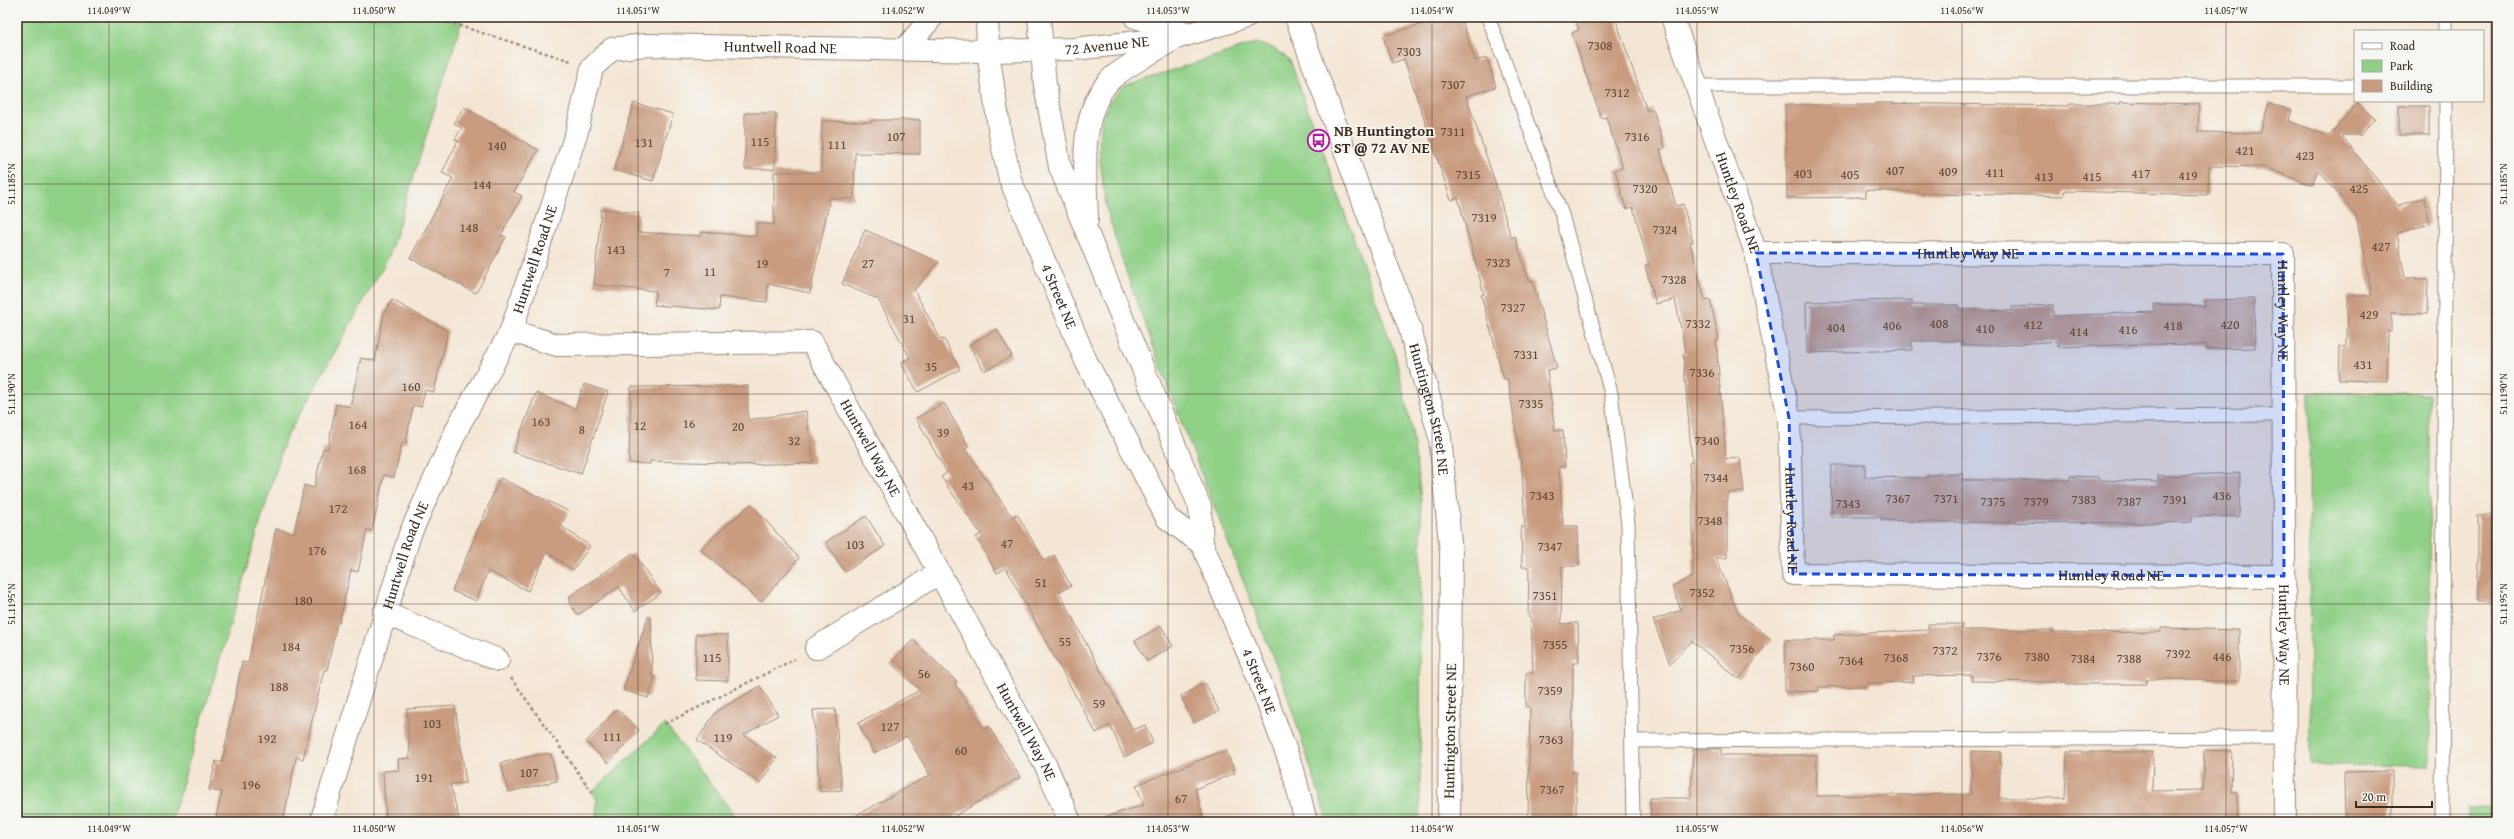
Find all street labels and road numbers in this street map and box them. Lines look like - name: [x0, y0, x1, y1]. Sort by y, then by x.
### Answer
- street label: 72 Avenue NE: [1064, 30, 1150, 59]
- street label: Huntwell Road NE: [724, 35, 838, 58]
- street label: Huntley Road NE: [1711, 149, 1766, 256]
- street label: Huntwell Road NE: [507, 202, 562, 316]
- street label: Huntley Way NE: [1917, 242, 2019, 263]
- street label: 4 Street NE: [1036, 260, 1083, 332]
- street label: Huntley Way NE: [2273, 260, 2294, 362]
- street label: Huntington Street NE: [1404, 341, 1455, 477]
- street label: Huntwell Way NE: [835, 395, 906, 501]
- street label: Huntley Road NE: [1780, 467, 1804, 574]
- street label: Huntwell Road NE: [376, 497, 434, 611]
- street label: Huntley Road NE: [2058, 564, 2165, 586]
- street label: Huntley Way NE: [2274, 584, 2296, 686]
- street label: 4 Street NE: [1237, 645, 1282, 717]
- street label: Huntington Street NE: [1438, 663, 1461, 799]
- street label: Huntwell Way NE: [992, 679, 1062, 784]

